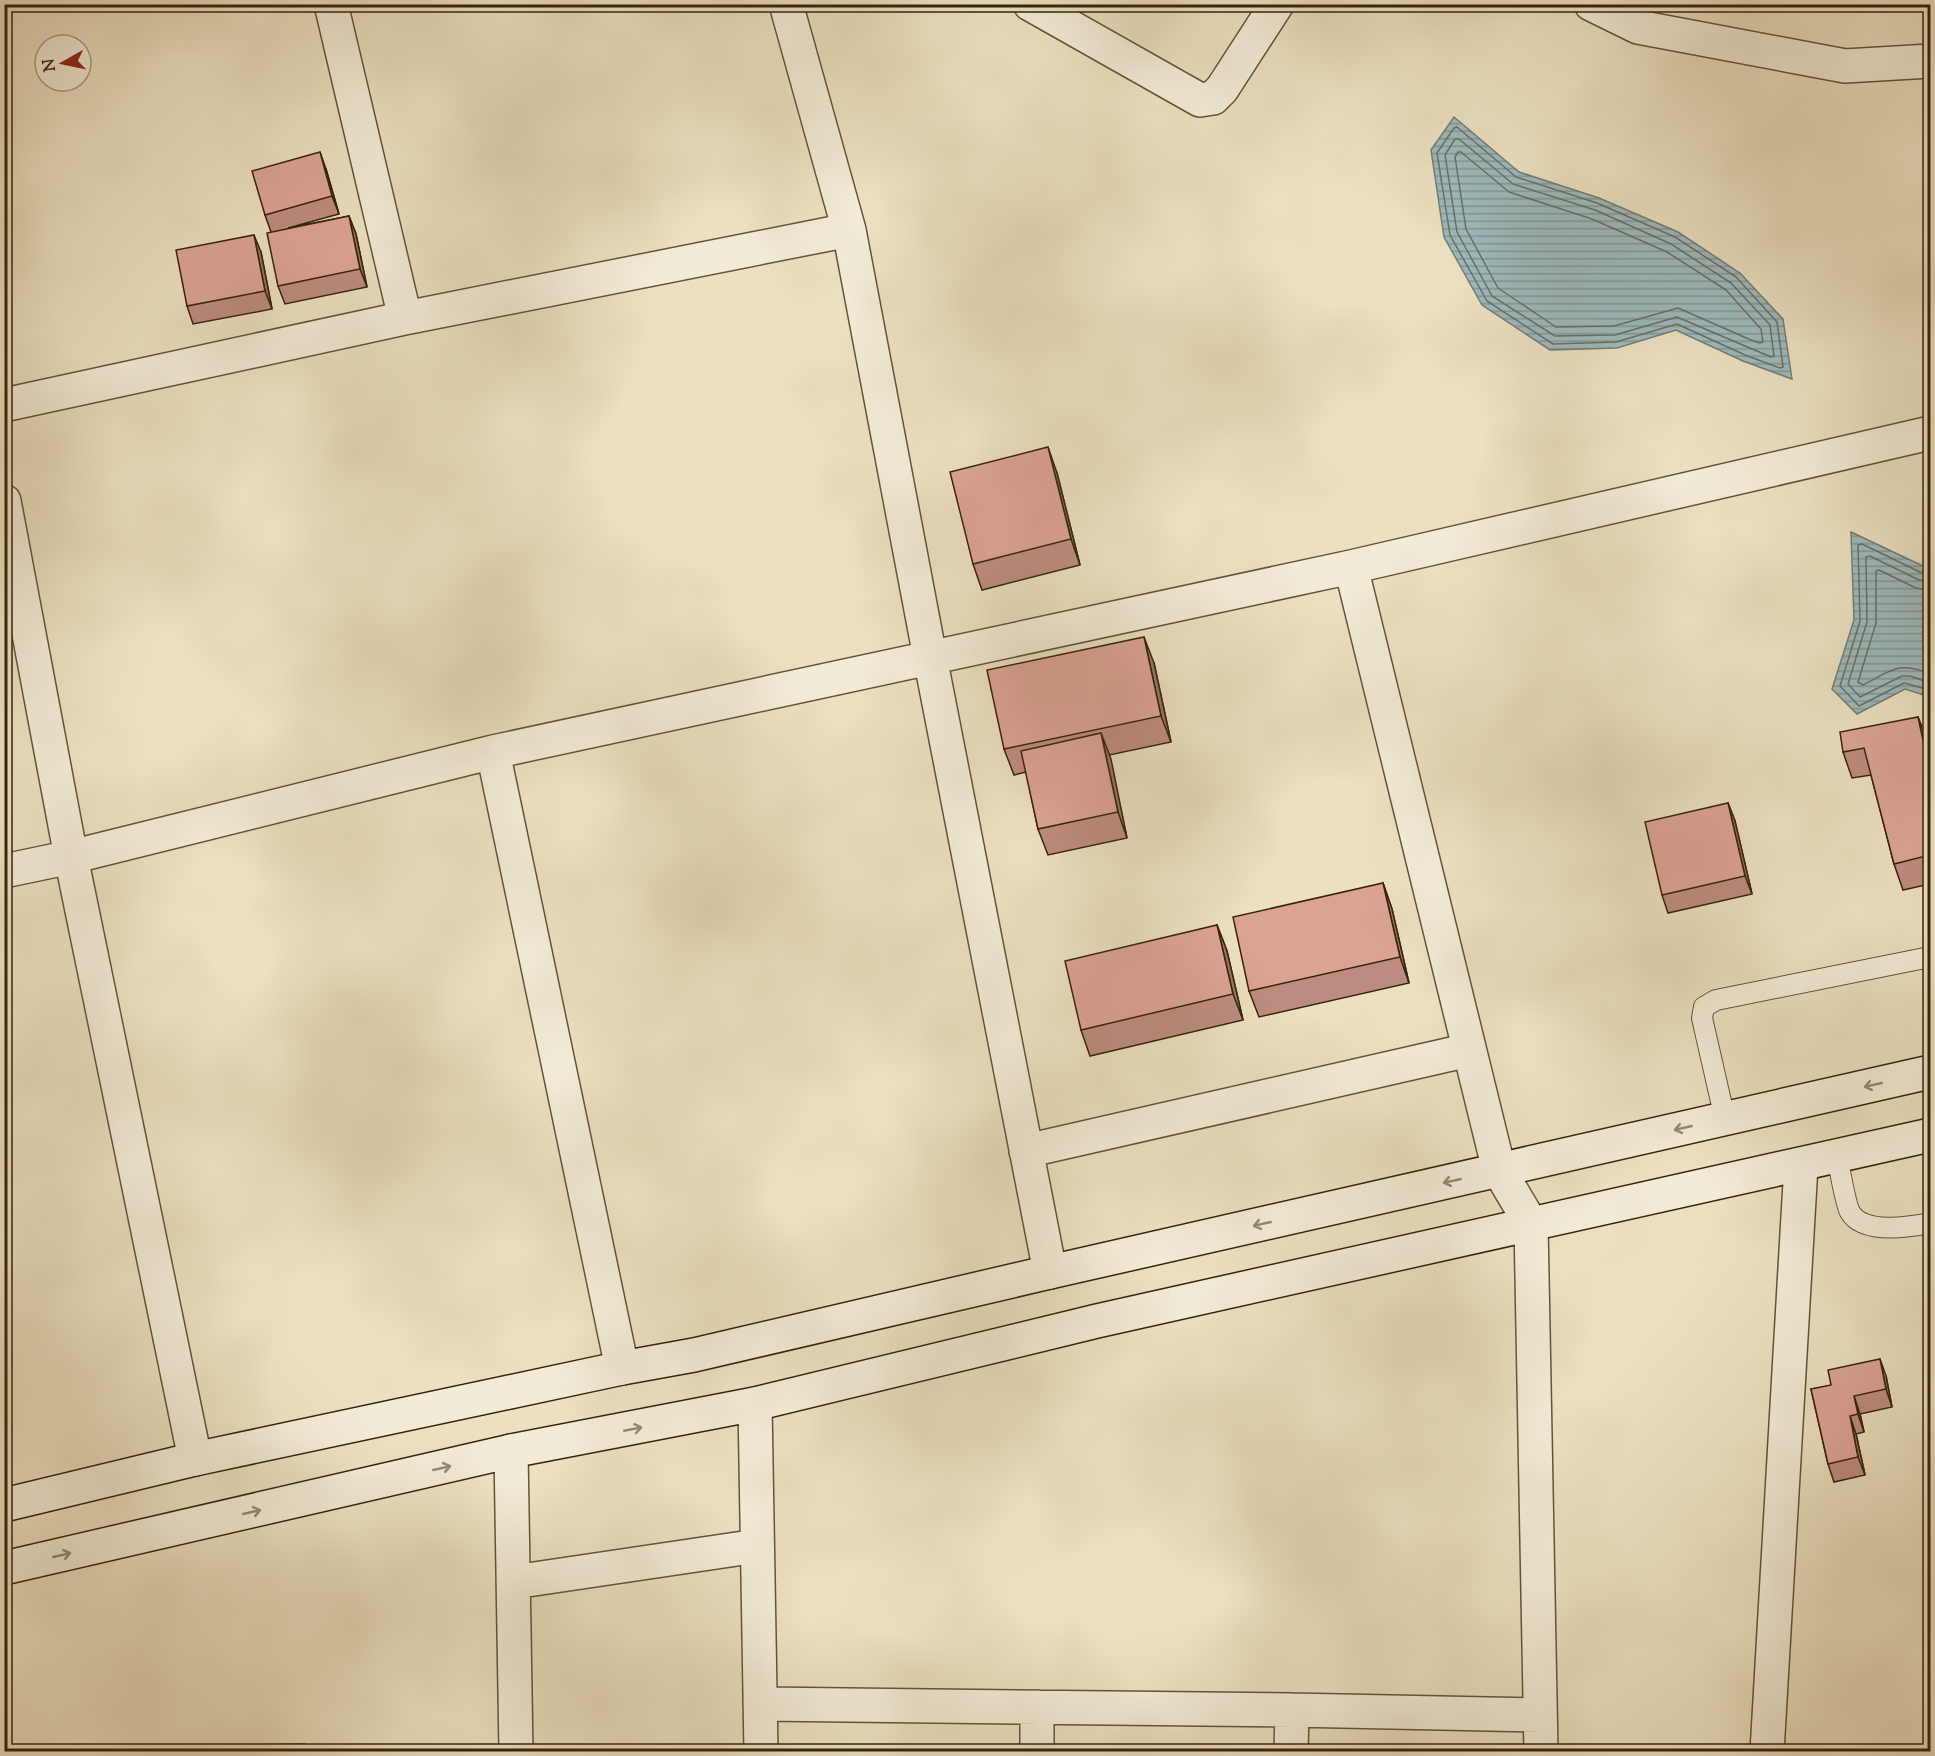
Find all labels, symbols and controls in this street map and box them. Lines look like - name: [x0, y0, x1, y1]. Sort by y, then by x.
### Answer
- north arrow: [33, 33, 93, 93]
- text: N: [38, 57, 63, 73]
- one-way arrow: [1864, 1080, 1884, 1091]
- one-way arrow: [1674, 1123, 1693, 1135]
- one-way arrow: [1443, 1175, 1462, 1187]
- one-way arrow: [1253, 1218, 1272, 1230]
- one-way arrow: [622, 1423, 642, 1434]
- one-way arrow: [432, 1461, 451, 1473]
- one-way arrow: [242, 1506, 261, 1518]
- one-way arrow: [51, 1549, 71, 1560]

